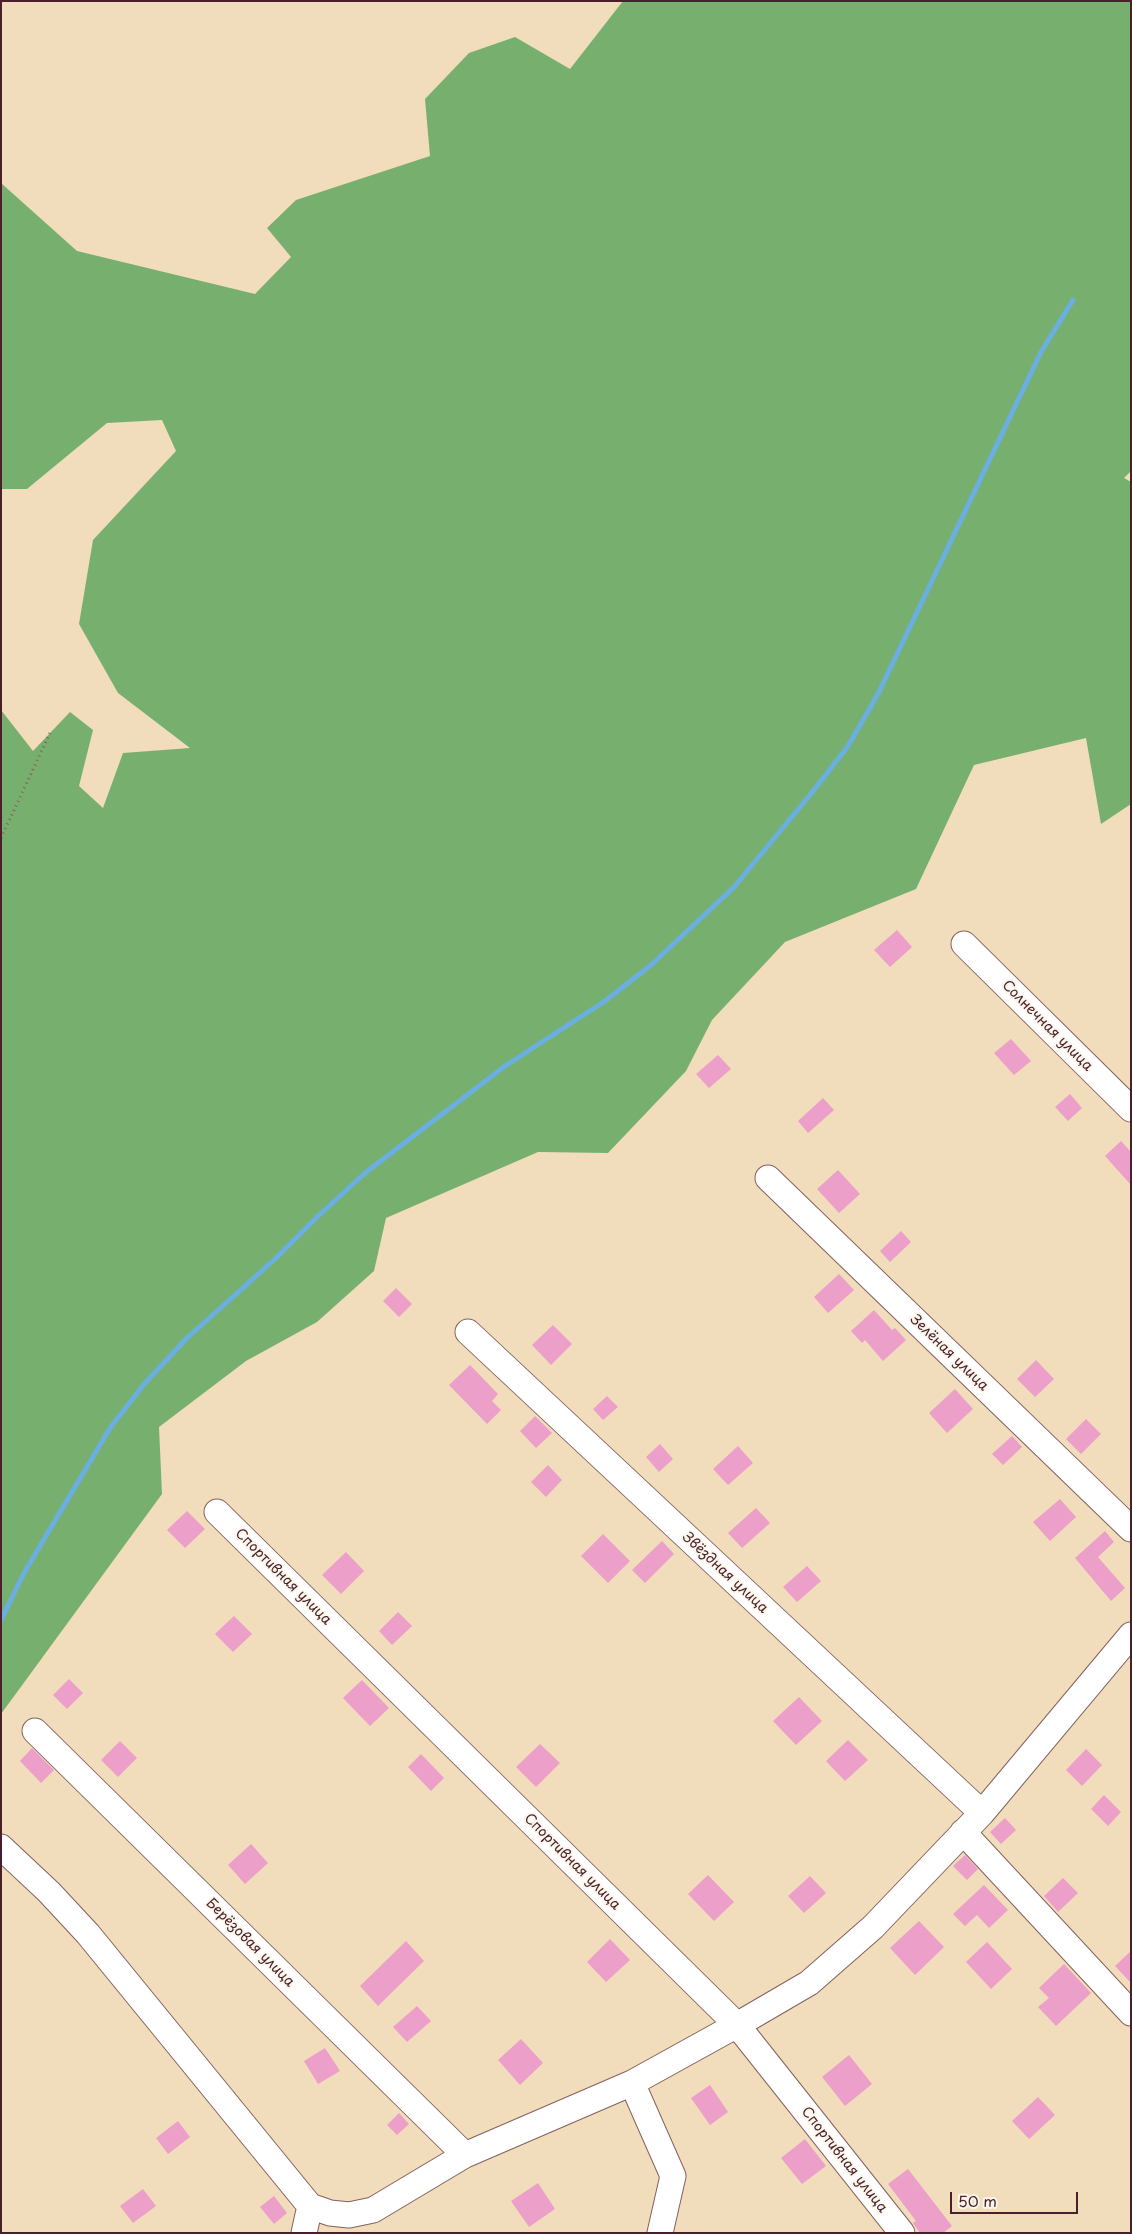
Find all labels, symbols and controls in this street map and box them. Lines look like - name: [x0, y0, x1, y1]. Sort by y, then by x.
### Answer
- street label: Солнечная улица: [998, 977, 1096, 1075]
- street label: Зелёная улица: [906, 1311, 992, 1395]
- street label: Спортивная улица: [231, 1525, 335, 1629]
- street label: Звёздная улица: [679, 1529, 771, 1617]
- street label: Спортивная улица: [520, 1810, 624, 1914]
- street label: Берёзовая улица: [202, 1895, 298, 1991]
- street label: Спортивная улица: [798, 2104, 890, 2216]
- scale bar: [952, 2182, 1080, 2214]
- text: 50 m: [958, 2189, 997, 2212]

